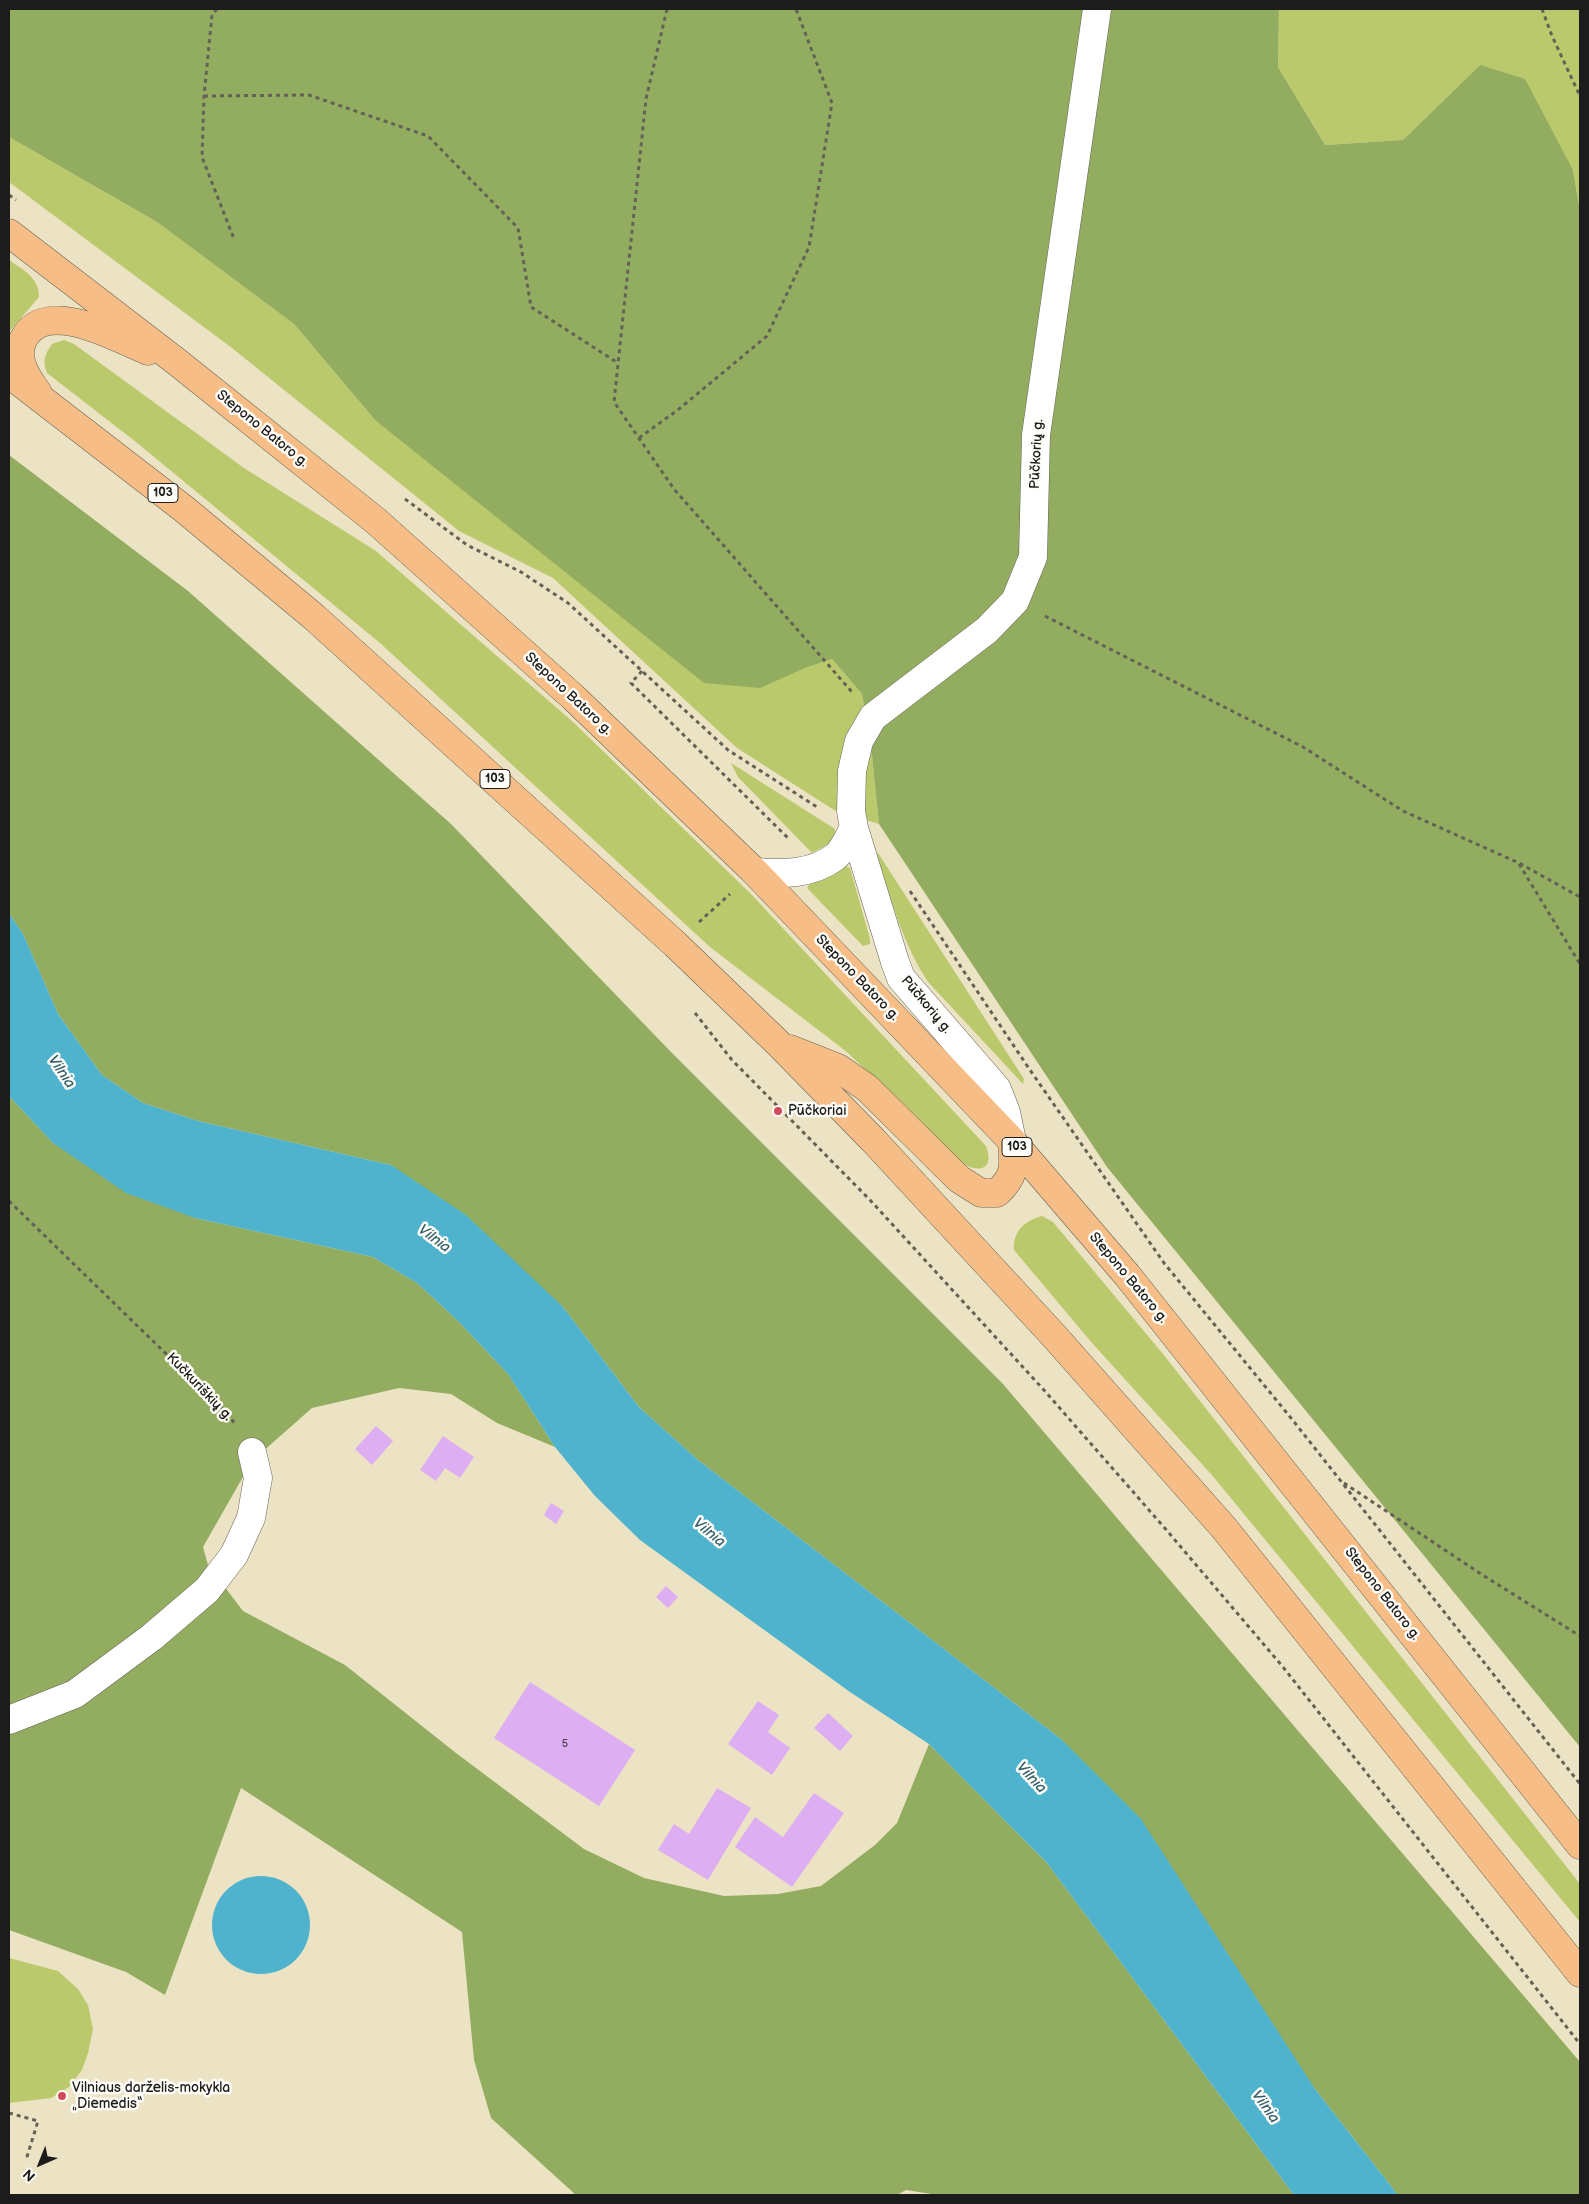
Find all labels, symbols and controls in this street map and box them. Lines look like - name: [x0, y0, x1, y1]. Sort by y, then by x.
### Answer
- street label: Stepono Batoro g.: [213, 387, 311, 471]
- street label: Pūčkorių g.: [1027, 419, 1047, 489]
- road number: 103: [148, 483, 178, 502]
- street label: Stepono Batoro g.: [521, 649, 615, 739]
- road number: 103: [480, 770, 510, 789]
- street label: Stepono Batoro g.: [812, 932, 902, 1024]
- street label: Pūčkorių g.: [897, 973, 955, 1037]
- water label: Vilnia: [43, 1052, 79, 1092]
- place label: Pūčkoriai: [788, 1103, 846, 1119]
- marker: Pūčkoriai: [772, 1105, 784, 1117]
- road number: 103: [1002, 1138, 1032, 1156]
- water label: Vilnia: [414, 1221, 454, 1257]
- street label: Stepono Batoro g.: [1085, 1229, 1171, 1327]
- street label: Kučkuriškių g.: [163, 1350, 235, 1424]
- water label: Vilnia: [689, 1515, 729, 1551]
- street label: Stepono Batoro g.: [1341, 1544, 1423, 1644]
- house number: 5: [562, 1737, 568, 1751]
- water label: Vilnia: [1012, 1759, 1050, 1797]
- place label: Vilniaus darželis-mokykla „Diemedis“: [72, 2080, 230, 2112]
- water label: Vilnia: [1247, 2087, 1283, 2127]
- marker: Vilniaus darželis-mokykla „Diemedis“: [56, 2090, 68, 2102]
- north arrow: [15, 2139, 65, 2189]
- text: N: [20, 2165, 39, 2185]

